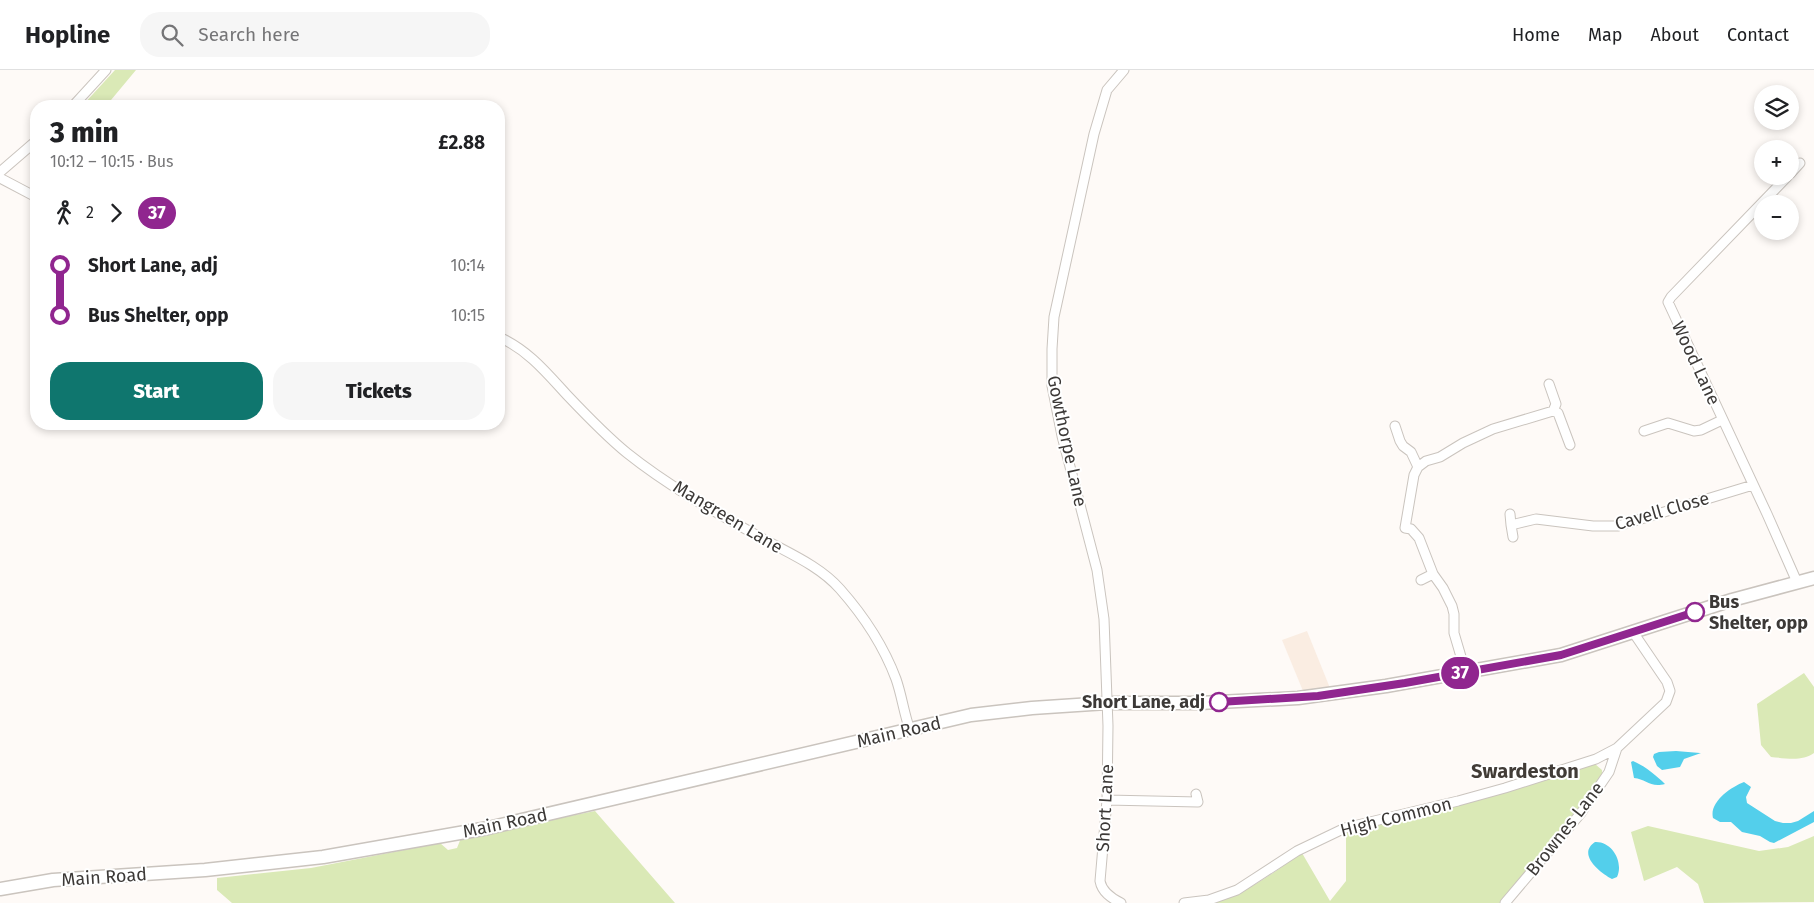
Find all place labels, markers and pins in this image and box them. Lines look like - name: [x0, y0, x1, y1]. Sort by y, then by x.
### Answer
- place label: Bus Shelter, opp: [1709, 591, 1808, 634]
- marker: Bus Shelter, opp: [1685, 602, 1705, 622]
- place label: Short Lane, adj: [1082, 691, 1205, 713]
- marker: Short Lane, adj: [1209, 692, 1229, 712]

